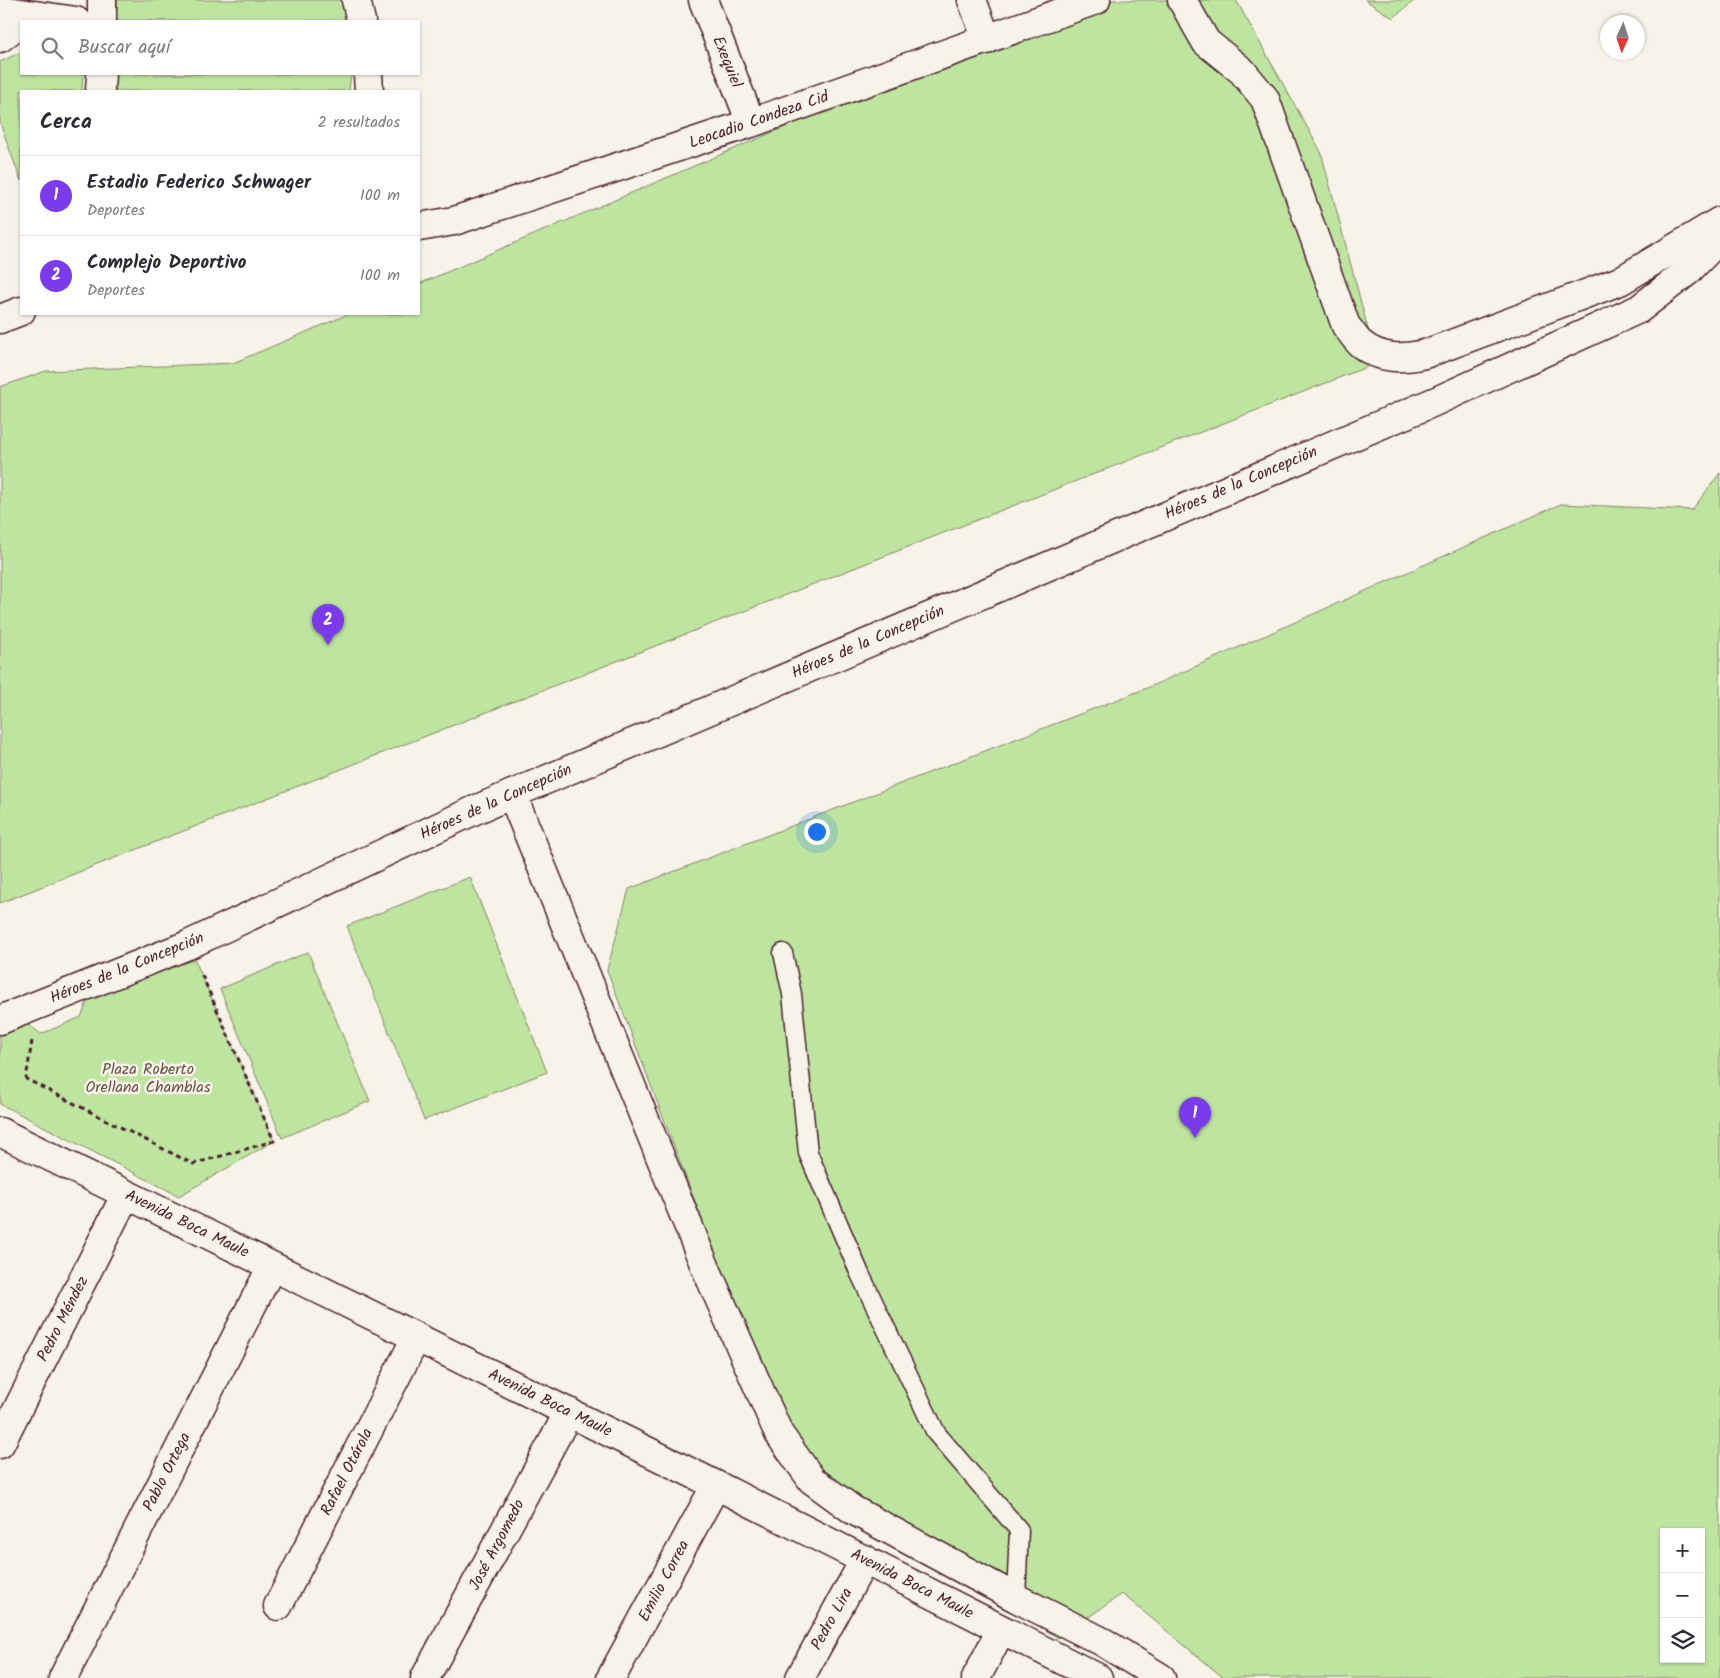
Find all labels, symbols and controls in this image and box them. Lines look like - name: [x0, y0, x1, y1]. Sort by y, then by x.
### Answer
- north arrow: [1600, 15, 1645, 60]
- search box: [20, 20, 420, 75]
- street label: Exequiel: [705, 32, 749, 92]
- text: Buscar aquí: [78, 33, 170, 63]
- icon: search: [38, 34, 66, 62]
- street label: Leocadio Condeza Cid: [686, 84, 833, 156]
- text: Cerca: [40, 106, 92, 139]
- text: 2 resultados: [318, 110, 400, 135]
- text: Estadio Federico Schwager: [87, 168, 311, 198]
- text: 1: [54, 183, 58, 208]
- text: 100 m: [360, 183, 400, 208]
- text: Deportes: [87, 198, 145, 223]
- text: Complejo Deportivo: [87, 248, 246, 278]
- text: 2: [51, 263, 61, 288]
- text: 100 m: [360, 263, 400, 288]
- text: Deportes: [87, 278, 145, 303]
- street label: Héroes de la Concepción: [1161, 439, 1321, 527]
- street label: Héroes de la Concepción: [788, 598, 948, 686]
- pin: 2: [312, 604, 344, 645]
- street label: Héroes de la Concepción: [416, 757, 576, 847]
- your location: [804, 819, 830, 845]
- street label: Héroes de la Concepción: [46, 926, 208, 1010]
- park label: Plaza Roberto Orellana Chamblas: [85, 1057, 211, 1100]
- pin: 1: [1179, 1097, 1211, 1138]
- street label: Avenida Boca Maule: [121, 1183, 253, 1265]
- street label: Pedro Méndez: [31, 1272, 95, 1366]
- street label: Avenida Boca Maule: [484, 1362, 616, 1444]
- street label: Rafael Otárola: [314, 1424, 380, 1520]
- street label: Pablo Ortega: [136, 1428, 198, 1516]
- street label: José Argomedo: [462, 1495, 532, 1595]
- map controls: [1660, 1528, 1705, 1663]
- button: +: [1660, 1528, 1705, 1573]
- street label: Emilio Correa: [632, 1536, 696, 1626]
- street label: Avenida Boca Maule: [846, 1542, 978, 1626]
- button: −: [1660, 1573, 1705, 1618]
- street label: Pedro Lira: [805, 1583, 859, 1655]
- button: layers: [1660, 1618, 1705, 1663]

